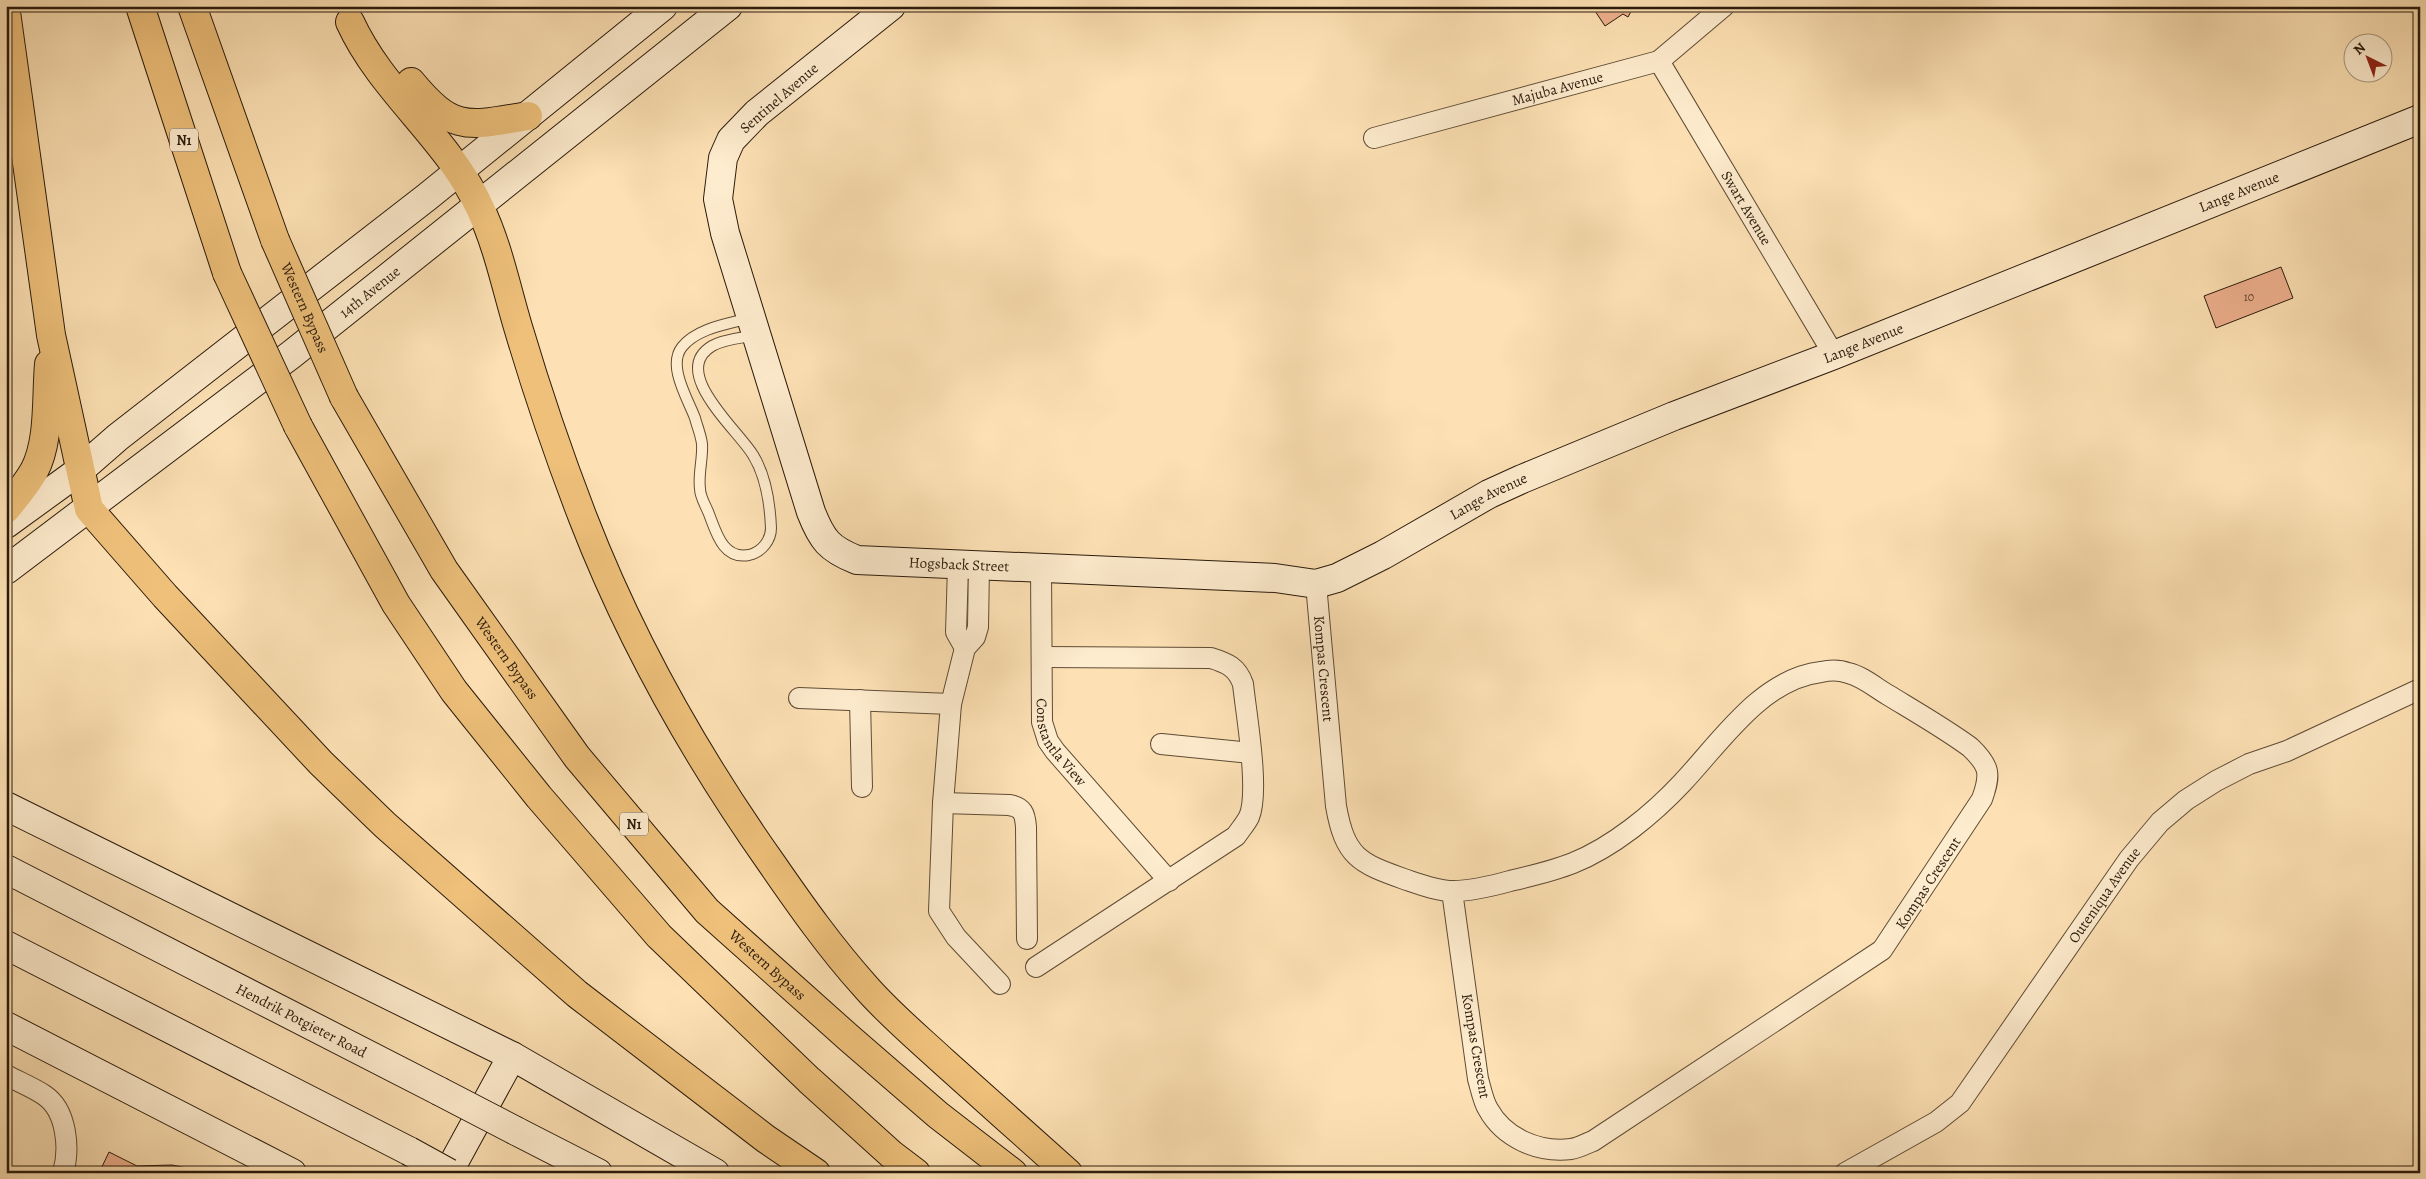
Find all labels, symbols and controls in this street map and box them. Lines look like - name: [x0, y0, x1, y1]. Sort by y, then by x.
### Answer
- north arrow: [2344, 32, 2394, 82]
- text: N: [2349, 38, 2370, 59]
- street label: Sentinel Avenue: [735, 58, 823, 138]
- street label: Majuba Avenue: [1510, 66, 1606, 110]
- road number: N1: [170, 128, 198, 152]
- street label: Swart Avenue: [1717, 167, 1777, 249]
- street label: Lange Avenue: [2196, 167, 2282, 217]
- street label: Western Bypass: [276, 259, 333, 356]
- street label: 14th Avenue: [335, 261, 405, 322]
- house number: 10: [2244, 289, 2254, 305]
- street label: Lange Avenue: [1820, 318, 1907, 368]
- street label: Lange Avenue: [1446, 468, 1530, 525]
- street label: Hogsback Street: [908, 552, 1010, 577]
- street label: Western Bypass: [470, 612, 543, 703]
- street label: Kompas Crescent: [1309, 615, 1338, 723]
- street label: Constantla View: [1032, 698, 1092, 791]
- road number: N1: [620, 812, 648, 836]
- street label: Kompas Crescent: [1891, 833, 1965, 933]
- street label: Outeniqua Avenue: [2064, 842, 2145, 947]
- street label: Western Bypass: [724, 925, 810, 1005]
- street label: Hendrik Potgieter Road: [232, 979, 371, 1063]
- street label: Kompas Crescent: [1457, 992, 1495, 1100]

